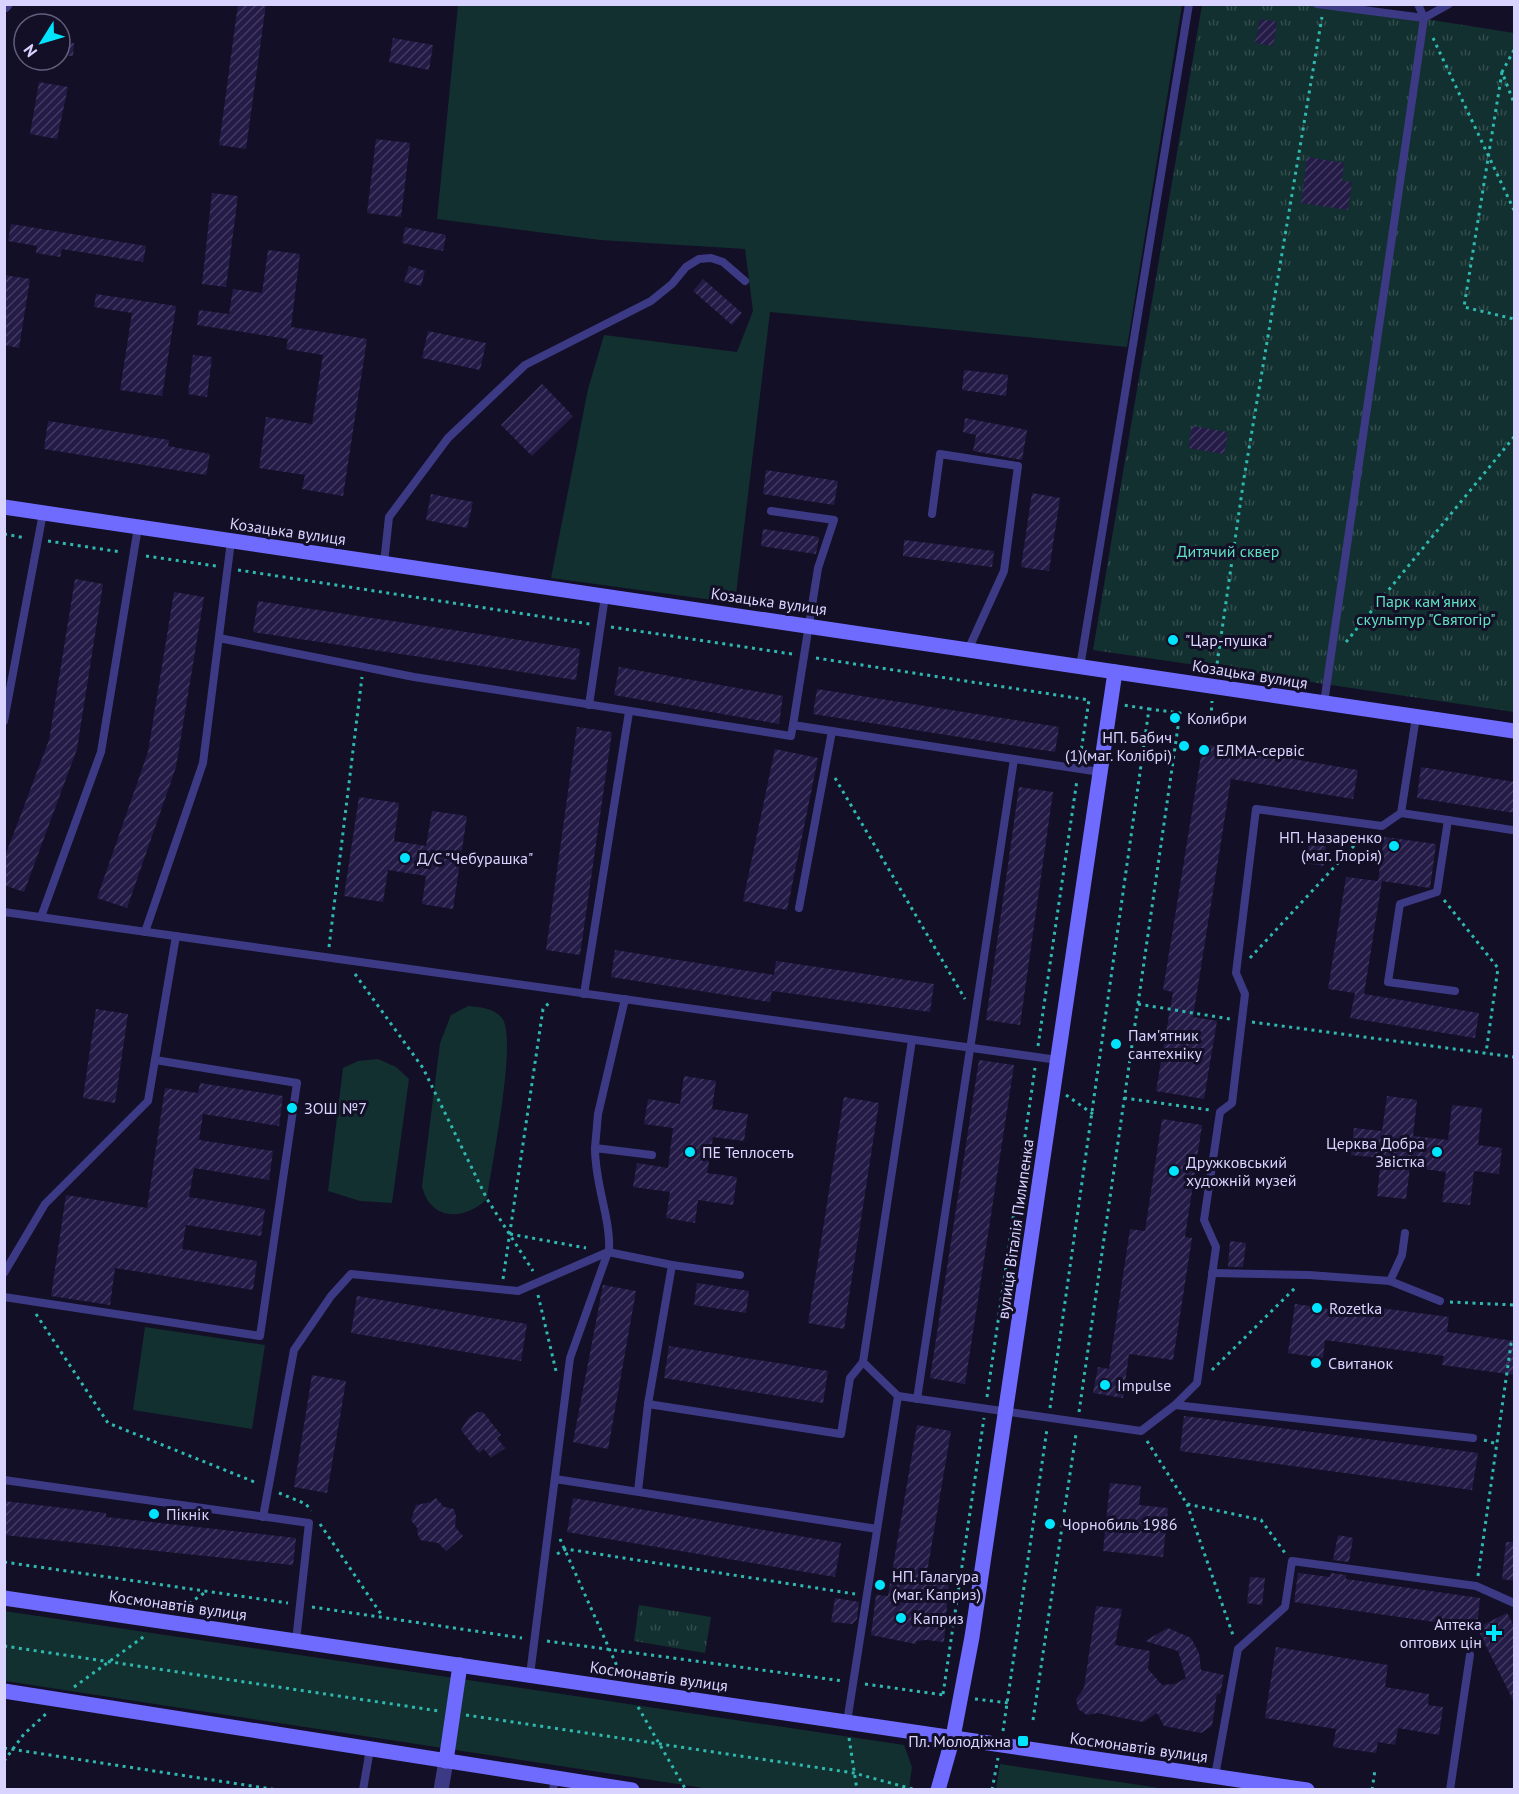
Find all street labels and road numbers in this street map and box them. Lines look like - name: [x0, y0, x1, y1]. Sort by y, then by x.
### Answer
- street label: Козацька вулиця: [229, 513, 347, 549]
- street label: Козацька вулиця: [710, 583, 828, 619]
- street label: Козацька вулиця: [1191, 655, 1309, 693]
- street label: вулиця Віталія Пилипенка: [992, 1138, 1038, 1320]
- street label: Космонавтів вулиця: [108, 1585, 248, 1625]
- street label: Космонавтів вулиця: [589, 1656, 729, 1696]
- street label: Космонавтів вулиця: [1069, 1727, 1209, 1767]

